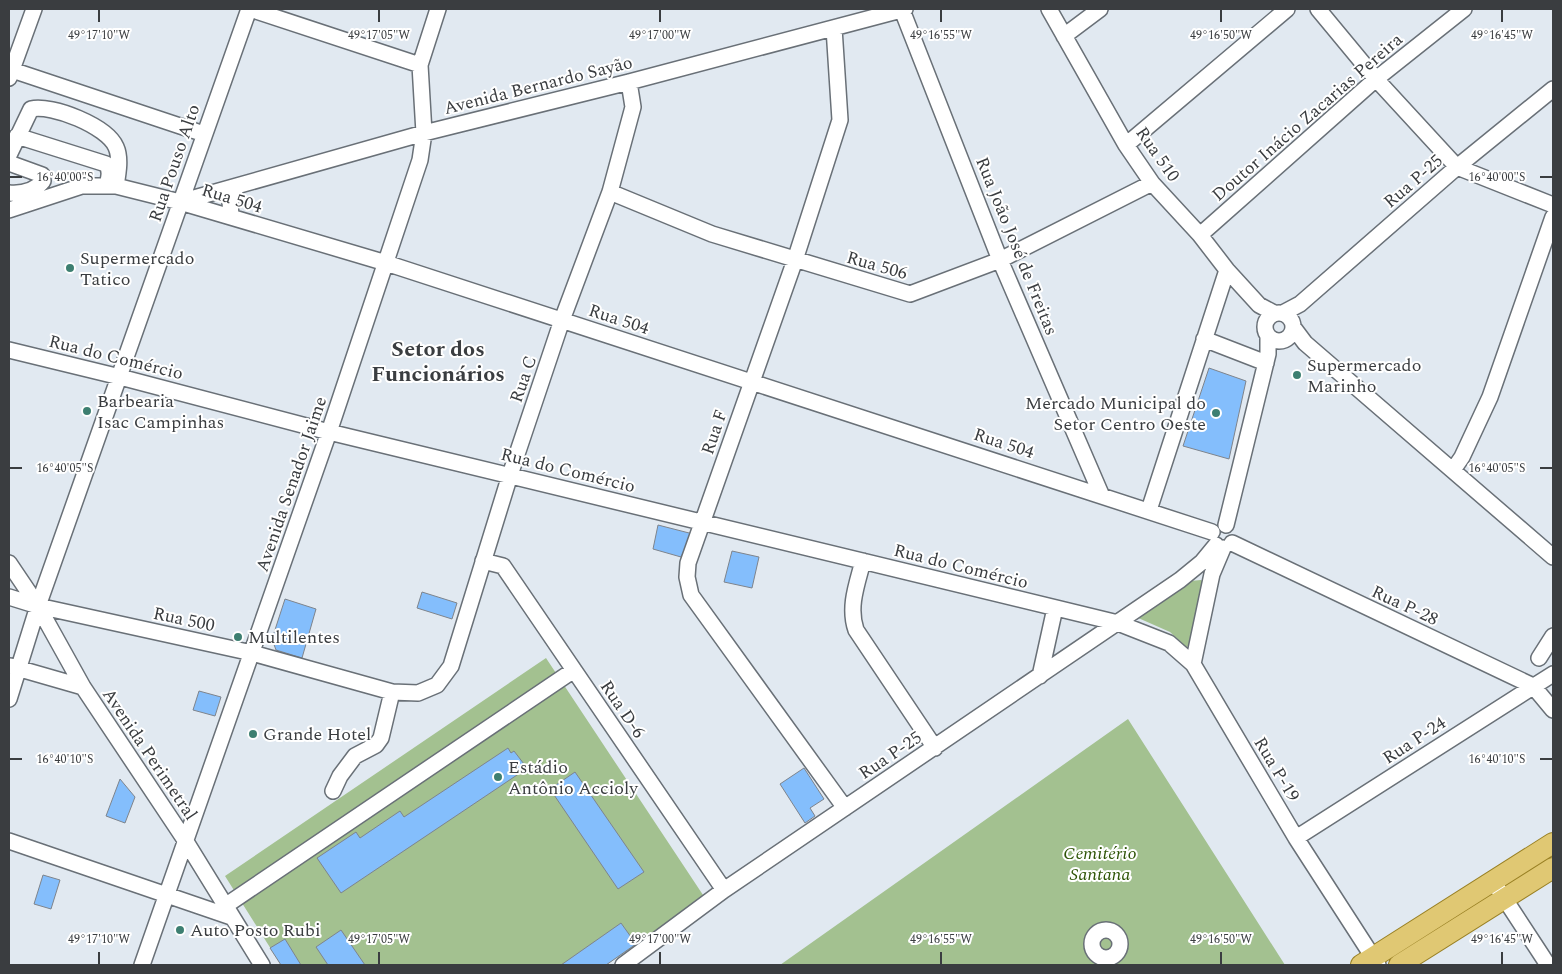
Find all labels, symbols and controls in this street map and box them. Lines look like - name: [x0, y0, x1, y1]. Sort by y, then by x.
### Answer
- text: 49°17'10"W: [68, 26, 130, 45]
- text: 49°17'05"W: [348, 26, 410, 45]
- text: 49°17'00"W: [629, 26, 691, 45]
- text: 49°16'55"W: [910, 26, 972, 45]
- text: 49°16'50"W: [1190, 26, 1252, 45]
- text: 49°16'45"W: [1471, 26, 1533, 45]
- street label: Doutor Inácio Zacarias Pereira: [1206, 27, 1409, 208]
- street label: Avenida Bernardo Sayão: [441, 49, 635, 122]
- street label: Rua Pouso Alto: [142, 101, 207, 226]
- street label: Rua 510: [1129, 121, 1187, 188]
- street label: Rua P-25: [1378, 148, 1449, 215]
- street label: Rua João José de Freitas: [968, 153, 1065, 340]
- text: 16°40'00"S: [37, 168, 93, 187]
- text: 16°40'00"S: [1469, 168, 1525, 187]
- street label: Rua 504: [198, 176, 266, 220]
- street label: Rua 506: [843, 244, 911, 287]
- place label: Supermercado Tatico: [80, 245, 194, 293]
- marker: Supermercado Tatico: [64, 262, 76, 274]
- street label: Rua 504: [585, 297, 653, 342]
- street label: Rua do Comércio: [46, 328, 186, 387]
- district label: Setor dos Funcionários: [371, 333, 505, 391]
- street label: Rua C: [503, 352, 544, 406]
- place label: Supermercado Marinho: [1307, 352, 1421, 400]
- marker: Supermercado Marinho: [1291, 369, 1303, 381]
- place label: Barbearia Isac Campinhas: [97, 388, 224, 436]
- place label: Mercado Municipal do Setor Centro Oeste: [1025, 390, 1206, 438]
- street label: Avenida Senador Jaime: [249, 393, 334, 575]
- marker: Barbearia Isac Campinhas: [81, 405, 93, 417]
- street label: Rua F: [694, 406, 735, 458]
- marker: Mercado Municipal do Setor Centro Oeste: [1210, 407, 1222, 419]
- street label: Rua 504: [970, 421, 1038, 466]
- street label: Rua do Comércio: [498, 441, 638, 500]
- text: 16°40'05"S: [37, 459, 93, 478]
- text: 16°40'05"S: [1469, 459, 1525, 478]
- street label: Rua do Comércio: [891, 537, 1031, 596]
- street label: Rua P-28: [1367, 578, 1443, 633]
- street label: Rua 500: [151, 600, 217, 639]
- place label: Multilentes: [248, 624, 340, 651]
- marker: Multilentes: [232, 631, 244, 643]
- street label: Rua D-6: [593, 675, 652, 744]
- street label: Avenida Perimetral: [95, 683, 204, 826]
- street label: Rua P-24: [1377, 710, 1451, 771]
- place label: Grande Hotel: [263, 721, 371, 748]
- street label: Rua P-25: [853, 724, 927, 787]
- marker: Grande Hotel: [247, 728, 259, 740]
- street label: Rua P-19: [1247, 732, 1306, 807]
- text: 16°40'10"S: [37, 750, 93, 769]
- text: 16°40'10"S: [1469, 750, 1525, 769]
- place label: Estádio Antônio Accioly: [508, 754, 639, 802]
- marker: Estádio Antônio Accioly: [492, 771, 504, 783]
- park label: Cemitério Santana: [1063, 840, 1137, 888]
- place label: Auto Posto Rubi: [190, 917, 321, 944]
- marker: Auto Posto Rubi: [174, 924, 186, 936]
- text: 49°17'10"W: [68, 930, 130, 949]
- text: 49°17'05"W: [348, 930, 410, 949]
- text: 49°17'00"W: [629, 930, 691, 949]
- text: 49°16'55"W: [910, 930, 972, 949]
- text: 49°16'50"W: [1190, 930, 1252, 949]
- text: 49°16'45"W: [1471, 930, 1533, 949]

